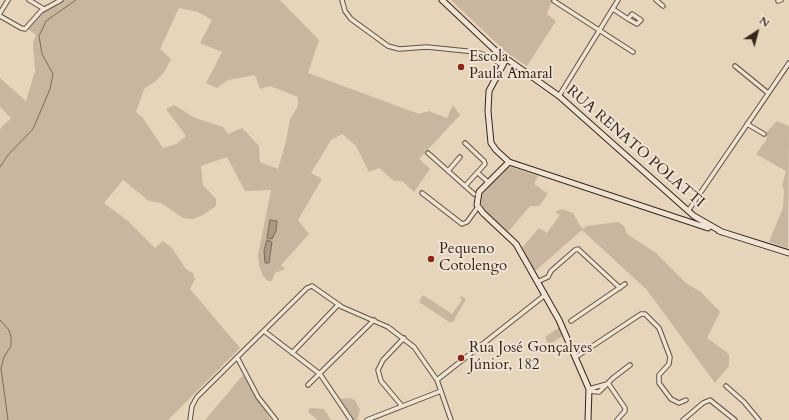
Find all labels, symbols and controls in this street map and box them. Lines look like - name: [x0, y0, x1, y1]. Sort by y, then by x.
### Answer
- north arrow: [737, 12, 777, 52]
- text: N: [756, 13, 773, 31]
- place label: Escola Paula Amaral: [469, 49, 553, 84]
- marker: Escola Paula Amaral: [456, 62, 466, 72]
- street label: RUA RENATO POLATTI: [562, 82, 708, 212]
- place label: Pequeno Cotolengo: [439, 241, 507, 276]
- marker: Pequeno Cotolengo: [426, 254, 436, 264]
- place label: Rua José Gonçalves Júnior, 182: [469, 340, 592, 375]
- marker: Rua José Gonçalves Júnior, 182: [456, 353, 466, 363]

